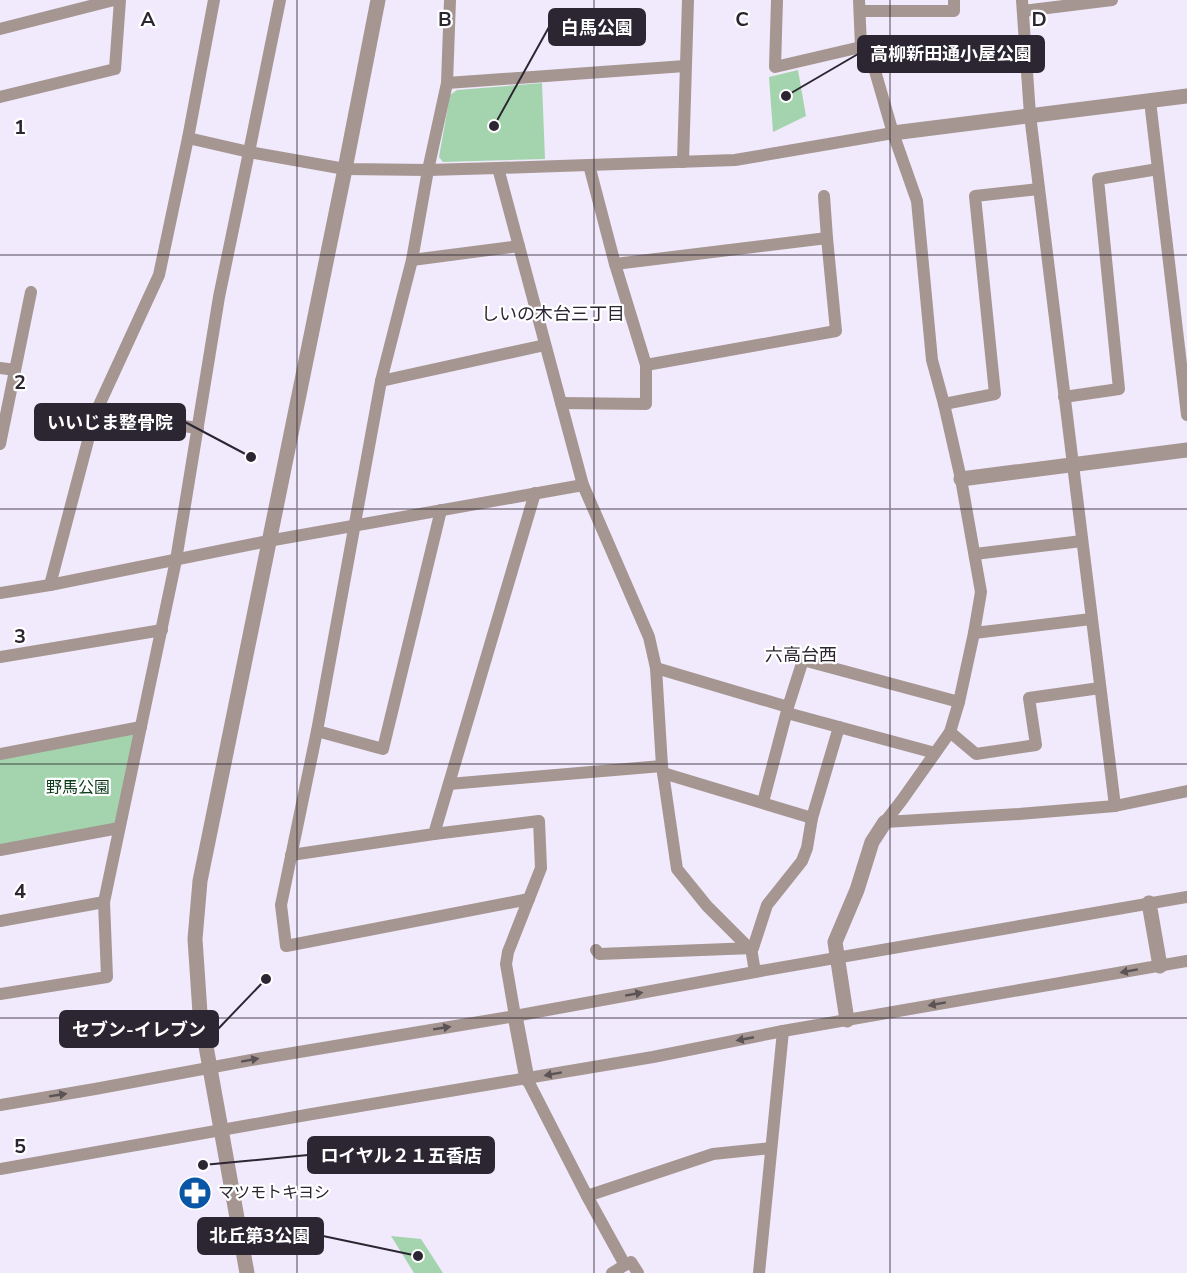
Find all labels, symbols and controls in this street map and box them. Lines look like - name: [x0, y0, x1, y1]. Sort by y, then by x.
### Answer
- text: A: [141, 6, 156, 33]
- text: B: [438, 6, 452, 33]
- text: C: [735, 6, 749, 33]
- text: D: [1031, 6, 1047, 33]
- callout: 白馬公園: [549, 9, 645, 45]
- text: 白馬公園: [561, 16, 633, 40]
- callout: 高柳新田通小屋公園: [858, 36, 1044, 72]
- text: 高柳新田通小屋公園: [870, 42, 1032, 66]
- text: 1: [14, 114, 26, 141]
- district label: しいの木台三丁目: [481, 302, 625, 326]
- text: 2: [14, 369, 26, 396]
- callout: いいじま整骨院: [35, 404, 185, 440]
- text: いいじま整骨院: [47, 411, 173, 435]
- text: 3: [14, 623, 26, 650]
- district label: 六高台西: [765, 643, 837, 667]
- park label: 野馬公園: [46, 777, 110, 799]
- text: 4: [14, 878, 26, 905]
- one-way arrow: [1120, 967, 1139, 976]
- one-way arrow: [625, 989, 644, 998]
- one-way arrow: [928, 1000, 947, 1009]
- callout: セブン-イレブン: [60, 1011, 218, 1047]
- text: セブン-イレブン: [72, 1018, 206, 1042]
- one-way arrow: [432, 1023, 451, 1032]
- one-way arrow: [735, 1035, 754, 1044]
- one-way arrow: [240, 1055, 259, 1064]
- one-way arrow: [544, 1070, 563, 1079]
- one-way arrow: [48, 1091, 67, 1100]
- text: 5: [14, 1133, 26, 1160]
- callout: ロイヤル２１五香店: [308, 1137, 494, 1173]
- text: ロイヤル２１五香店: [320, 1144, 482, 1168]
- pharmacy icon: マツモトキヨシ: [177, 1175, 213, 1211]
- place label: マツモトキヨシ: [218, 1182, 330, 1204]
- callout: 北丘第3公園: [198, 1218, 323, 1254]
- text: 北丘第3公園: [210, 1224, 310, 1248]

